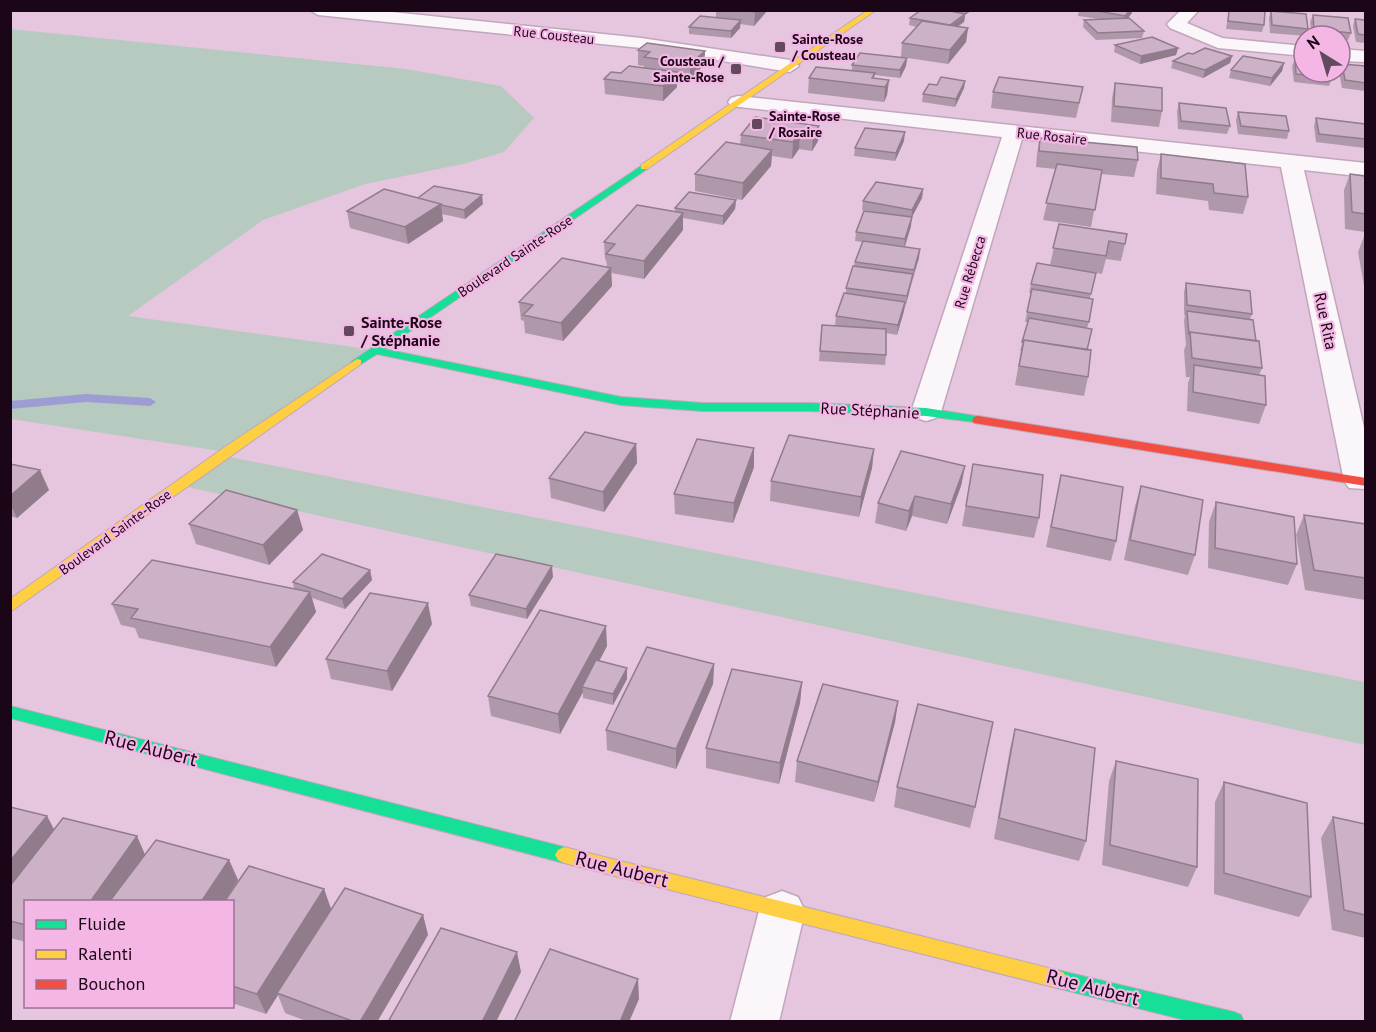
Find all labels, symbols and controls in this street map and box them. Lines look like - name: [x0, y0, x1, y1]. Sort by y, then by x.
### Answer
- street label: Rue Cousteau: [513, 22, 595, 48]
- north arrow: [1292, 24, 1352, 84]
- place label: Sainte-Rose / Cousteau: [791, 30, 863, 64]
- text: N: [1303, 31, 1323, 53]
- marker: Sainte-Rose / Cousteau: [773, 40, 787, 54]
- place label: Cousteau / Sainte-Rose: [653, 52, 725, 86]
- marker: Cousteau / Sainte-Rose: [729, 62, 743, 76]
- place label: Sainte-Rose / Rosaire: [768, 107, 840, 141]
- marker: Sainte-Rose / Rosaire: [750, 117, 764, 131]
- street label: Rue Rosaire: [1016, 123, 1088, 149]
- street label: Boulevard Sainte-Rose: [454, 211, 576, 301]
- street label: Rue Rébecca: [950, 233, 990, 311]
- street label: Rue Rita: [1310, 291, 1342, 351]
- place label: Sainte-Rose / Stéphanie: [360, 312, 442, 350]
- marker: Sainte-Rose / Stéphanie: [342, 324, 356, 338]
- street label: Rue Stéphanie: [820, 397, 920, 423]
- street label: Boulevard Sainte-Rose: [55, 485, 175, 579]
- street label: Rue Aubert: [102, 724, 200, 772]
- street label: Rue Aubert: [573, 845, 671, 893]
- legend: [24, 900, 234, 1008]
- text: Fluide: [78, 912, 126, 935]
- text: Ralenti: [78, 942, 133, 965]
- street label: Rue Aubert: [1044, 963, 1142, 1011]
- text: Bouchon: [78, 972, 145, 995]

